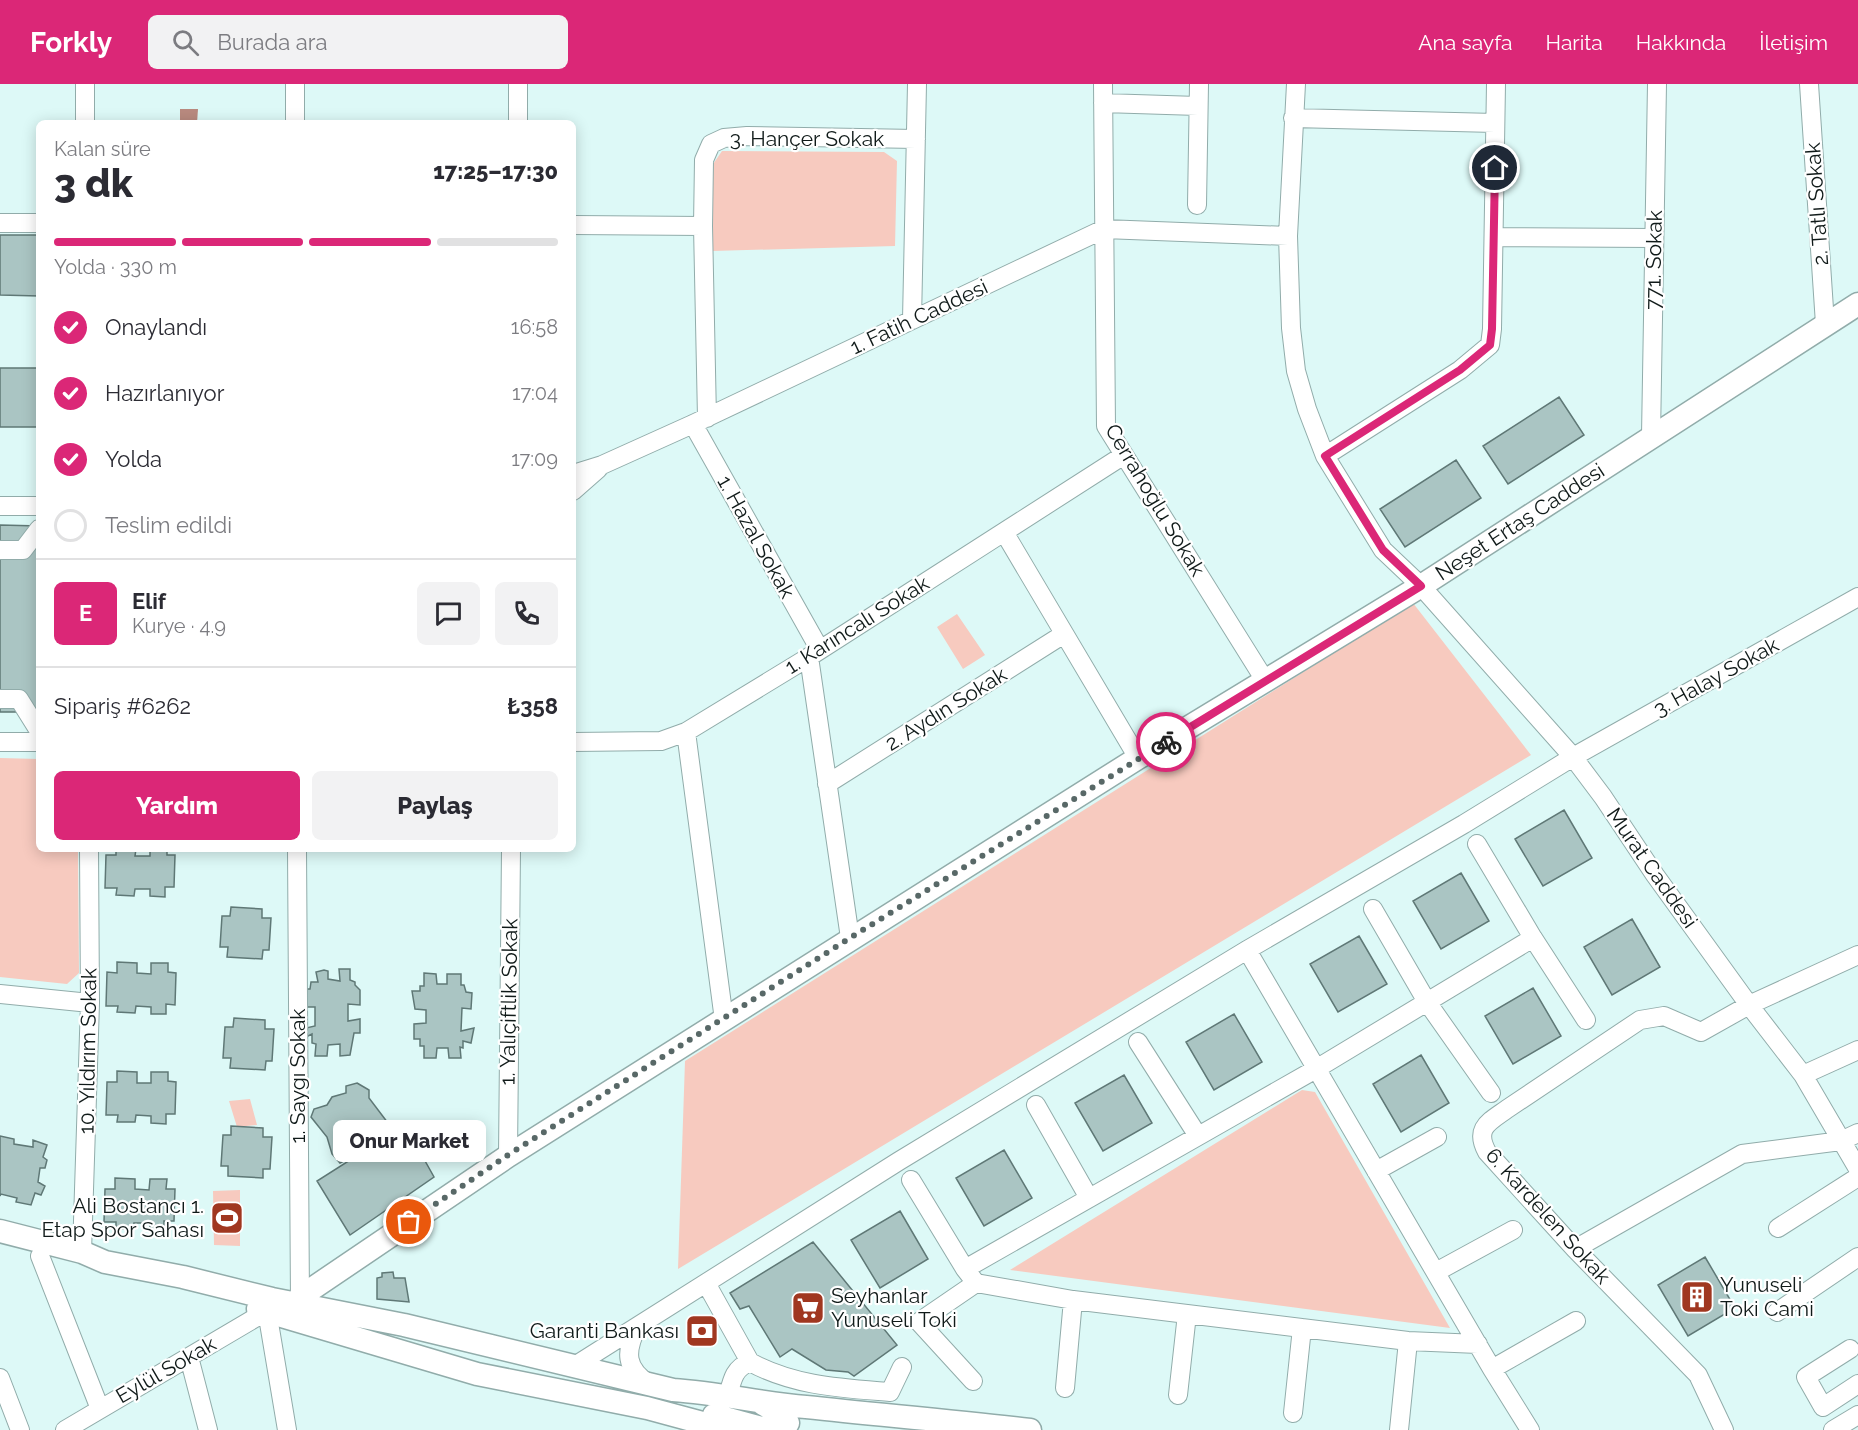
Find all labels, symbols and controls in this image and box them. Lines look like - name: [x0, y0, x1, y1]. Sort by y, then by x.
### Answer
- search box: [148, 15, 568, 69]
- text: Forkly: [30, 26, 112, 59]
- icon: search: [169, 26, 202, 59]
- text: Burada ara: [217, 29, 328, 55]
- text: Ana sayfa: [1418, 30, 1513, 55]
- text: Harita: [1546, 30, 1603, 55]
- text: Hakkında: [1636, 30, 1726, 55]
- text: İletişim: [1759, 30, 1828, 55]
- street label: 3. Hançer Sokak: [730, 126, 884, 151]
- text: Kalan süre: [54, 137, 151, 161]
- pin: [1469, 142, 1520, 193]
- street label: 2. Tatlı Sokak: [1800, 142, 1833, 266]
- icon: home: [1478, 151, 1511, 184]
- text: 17:25–17:30: [433, 158, 558, 184]
- text: 3 dk: [54, 160, 133, 206]
- street label: 771. Sokak: [1640, 210, 1667, 310]
- text: Yolda · 330 m: [54, 255, 177, 279]
- street label: 1. Fatih Caddesi: [846, 274, 992, 359]
- icon: check: [54, 311, 87, 344]
- text: Onaylandı: [105, 314, 207, 340]
- text: 16:58: [511, 315, 558, 339]
- icon: check: [54, 377, 87, 410]
- text: Hazırlanıyor: [105, 380, 224, 406]
- text: 17:04: [512, 381, 558, 405]
- street label: Cerrahoğlu Sokak: [1100, 419, 1211, 580]
- icon: check: [54, 443, 87, 476]
- text: Yolda: [105, 446, 162, 472]
- text: 17:09: [511, 447, 558, 471]
- street label: Neşet Ertaş Caddesi: [1431, 458, 1609, 585]
- street label: 1. Hazal Sokak: [712, 471, 800, 602]
- text: Teslim edildi: [105, 512, 232, 538]
- street label: 1. Karıncalı Sokak: [780, 570, 933, 679]
- button: chat: [417, 582, 480, 645]
- button: phone: [495, 582, 558, 645]
- text: Elif: [132, 588, 166, 614]
- text: E: [79, 600, 92, 626]
- text: Kurye · 4.9: [132, 614, 226, 638]
- street label: 3. Halay Sokak: [1649, 632, 1783, 721]
- street label: 2. Aydın Sokak: [880, 661, 1011, 756]
- text: Sipariş #6262: [54, 693, 191, 719]
- text: ₺358: [507, 693, 558, 719]
- courier: [1136, 712, 1196, 772]
- icon: bike: [1150, 726, 1183, 759]
- button: Yardım: [54, 771, 300, 840]
- button: Paylaş: [312, 771, 558, 840]
- street label: Murat Caddesi: [1602, 803, 1703, 933]
- street label: 1. Yalıçiftlik Sokak: [495, 918, 522, 1086]
- street label: 10. Yıldırım Sokak: [74, 968, 101, 1134]
- street label: 1. Saygı Sokak: [285, 1009, 310, 1144]
- callout: Onur Market: [332, 1120, 486, 1162]
- text: Onur Market: [350, 1129, 469, 1153]
- street label: 6. Kardelen Sokak: [1481, 1143, 1616, 1289]
- place label: Ali Bostancı 1. Etap Spor Sahası: [42, 1193, 204, 1242]
- pin: [383, 1196, 434, 1247]
- sports icon: Ali Bostancı 1. Etap Spor Sahası: [209, 1200, 245, 1236]
- icon: bag: [392, 1205, 425, 1238]
- place label: Yunuseli Toki Cami: [1720, 1272, 1814, 1321]
- building icon: Yunuseli Toki Cami: [1679, 1279, 1715, 1315]
- place label: Seyhanlar Yunuseli Toki: [831, 1283, 957, 1332]
- supermarket icon: Seyhanlar Yunuseli Toki: [790, 1290, 826, 1326]
- bank icon: Garanti Bankası: [684, 1313, 720, 1349]
- place label: Garanti Bankası: [530, 1318, 679, 1343]
- street label: Eylül Sokak: [111, 1331, 220, 1408]

